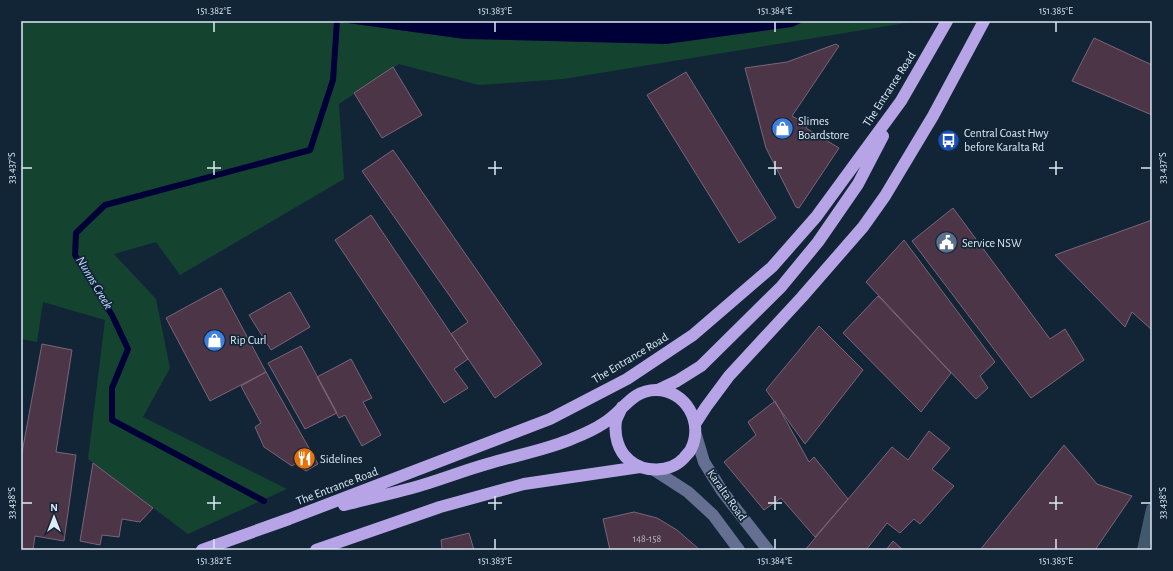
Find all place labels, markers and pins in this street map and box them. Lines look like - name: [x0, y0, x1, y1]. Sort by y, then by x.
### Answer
- shop icon: Slimes Boardstore: [770, 115, 796, 141]
- place label: Slimes Boardstore: [798, 115, 849, 141]
- bus stop icon: Central Coast Hwy before Karalta Rd: [936, 127, 962, 153]
- place label: Central Coast Hwy before Karalta Rd: [964, 127, 1049, 153]
- public building icon: Service NSW: [934, 230, 960, 256]
- place label: Service NSW: [962, 237, 1022, 249]
- shop icon: Rip Curl: [201, 327, 227, 353]
- place label: Rip Curl: [230, 334, 267, 346]
- restaurant icon: Sidelines: [292, 446, 318, 472]
- place label: Sidelines: [320, 453, 362, 465]

